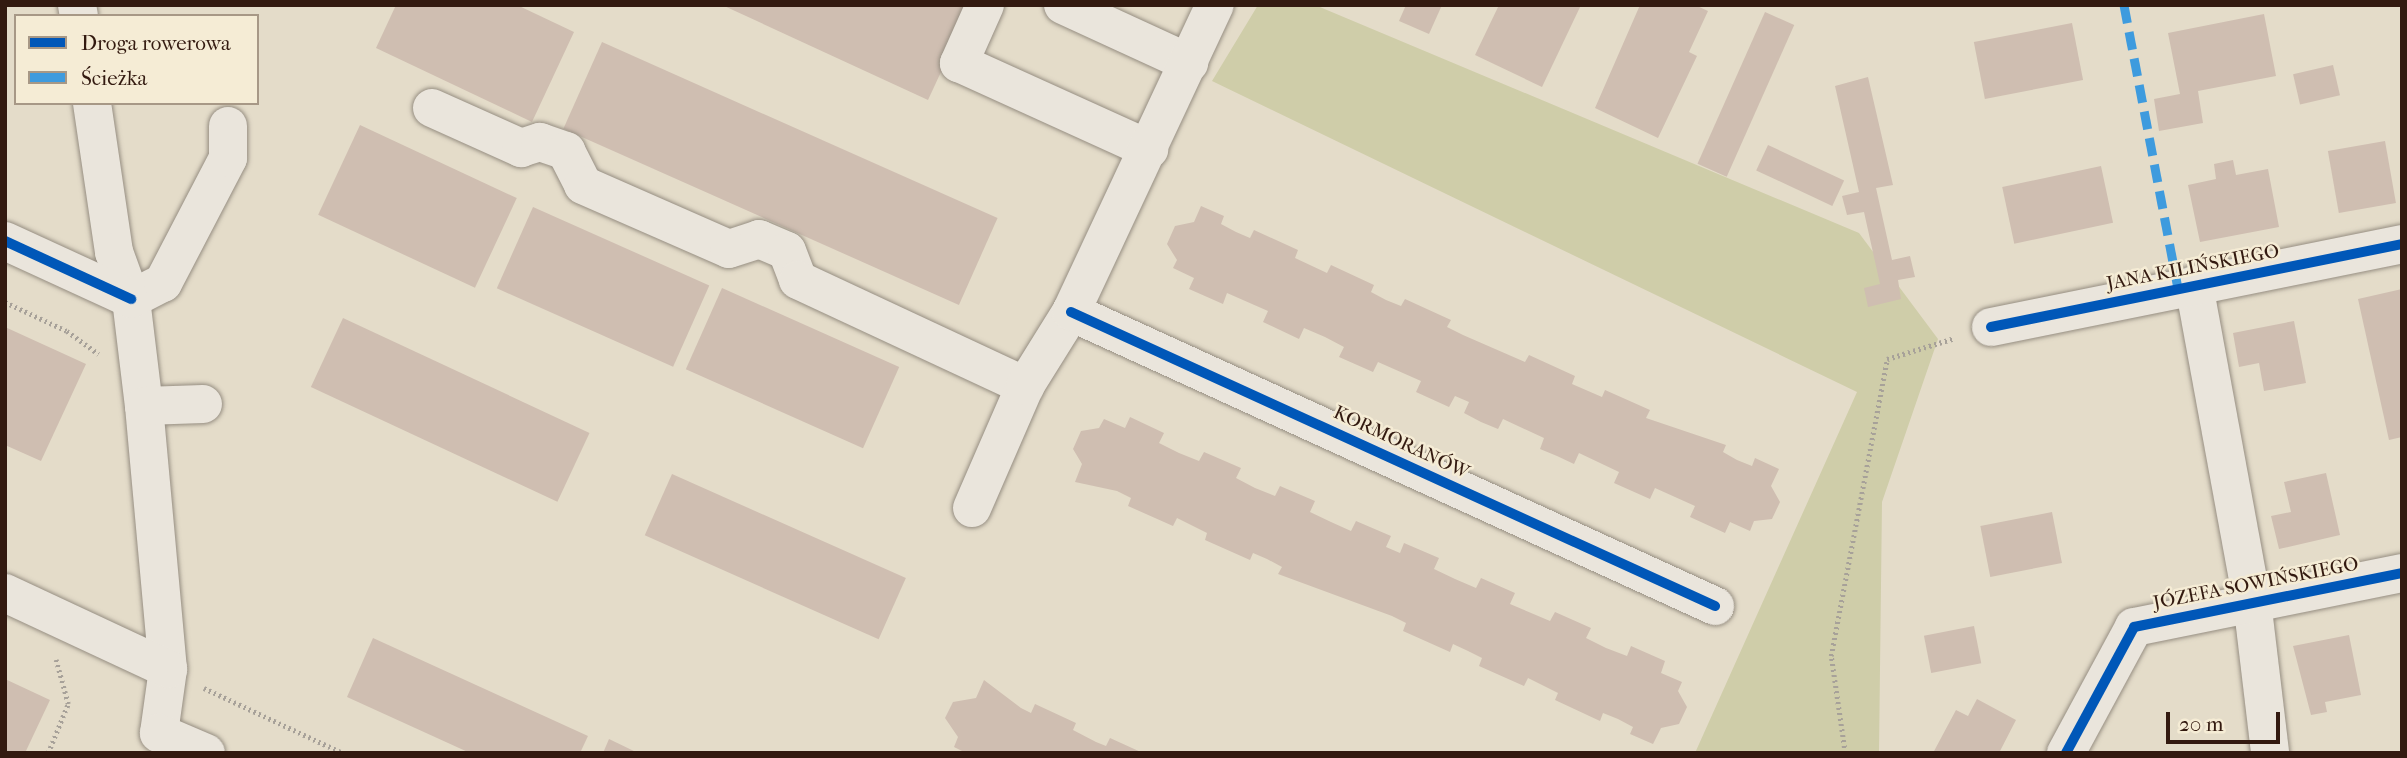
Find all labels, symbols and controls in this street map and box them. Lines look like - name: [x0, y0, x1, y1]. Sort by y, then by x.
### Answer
- legend: [14, 14, 259, 105]
- text: Droga rowerowa: [81, 31, 231, 55]
- text: Ścieżka: [81, 66, 147, 90]
- street label: JANA KILIŃSKIEGO: [2105, 240, 2281, 296]
- street label: KORMORANÓW: [1330, 402, 1472, 484]
- street label: JÓZEFA SOWIŃSKIEGO: [2151, 553, 2361, 615]
- scale bar: [2169, 698, 2283, 742]
- text: 20 m: [2179, 712, 2223, 736]

